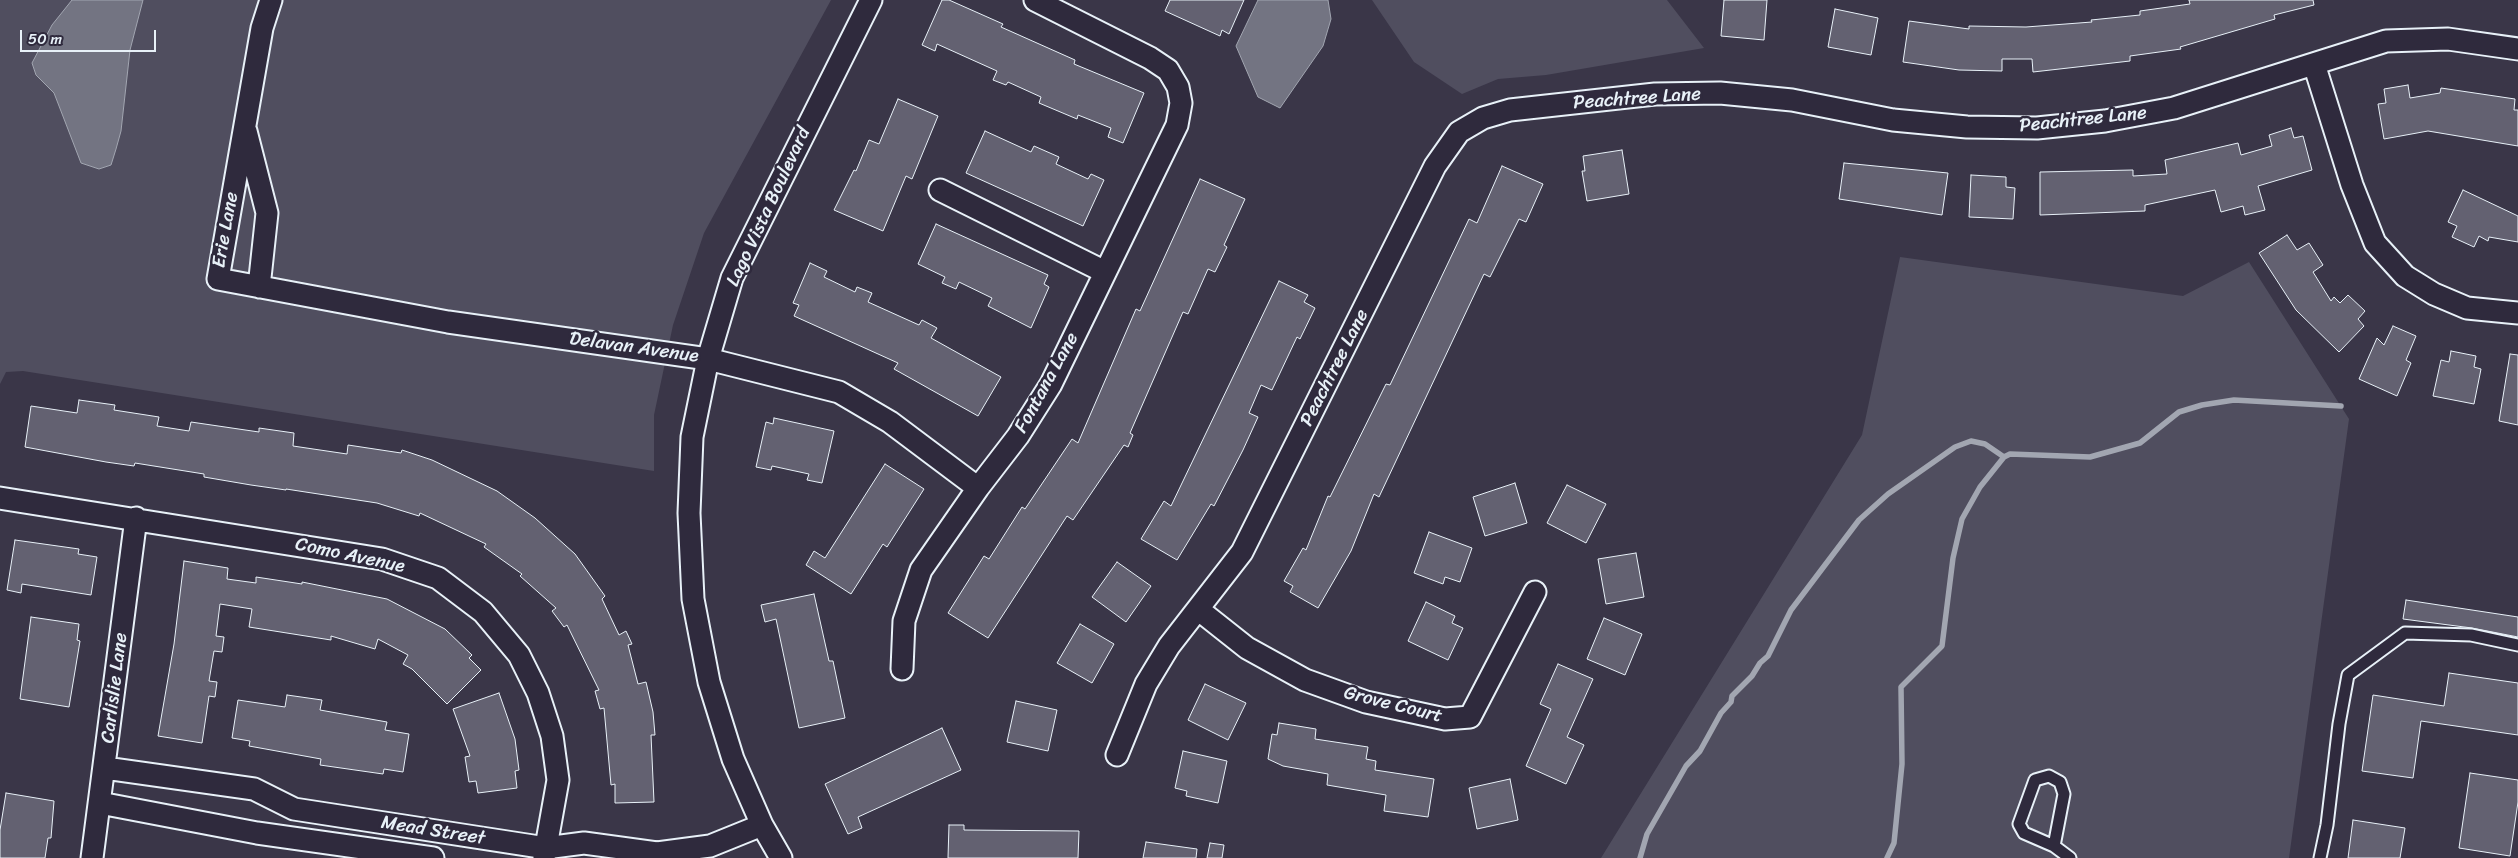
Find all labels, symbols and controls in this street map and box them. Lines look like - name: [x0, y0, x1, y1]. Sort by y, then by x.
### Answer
- scale bar: [22, 20, 159, 52]
- text: 50 m: [28, 26, 62, 52]
- street label: Peachtree Lane: [1572, 83, 1702, 115]
- street label: Peachtree Lane: [2018, 102, 2148, 138]
- street label: Lago Vista Boulevard: [722, 124, 816, 290]
- street label: Erie Lane: [208, 190, 244, 270]
- street label: Peachtree Lane: [1296, 306, 1374, 430]
- street label: Delavan Avenue: [568, 328, 700, 368]
- street label: Fontana Lane: [1010, 329, 1084, 437]
- street label: Como Avenue: [293, 533, 407, 579]
- street label: Carlislie Lane: [97, 631, 133, 745]
- street label: Grove Court: [1341, 682, 1445, 728]
- street label: Mead Street: [379, 812, 487, 850]

